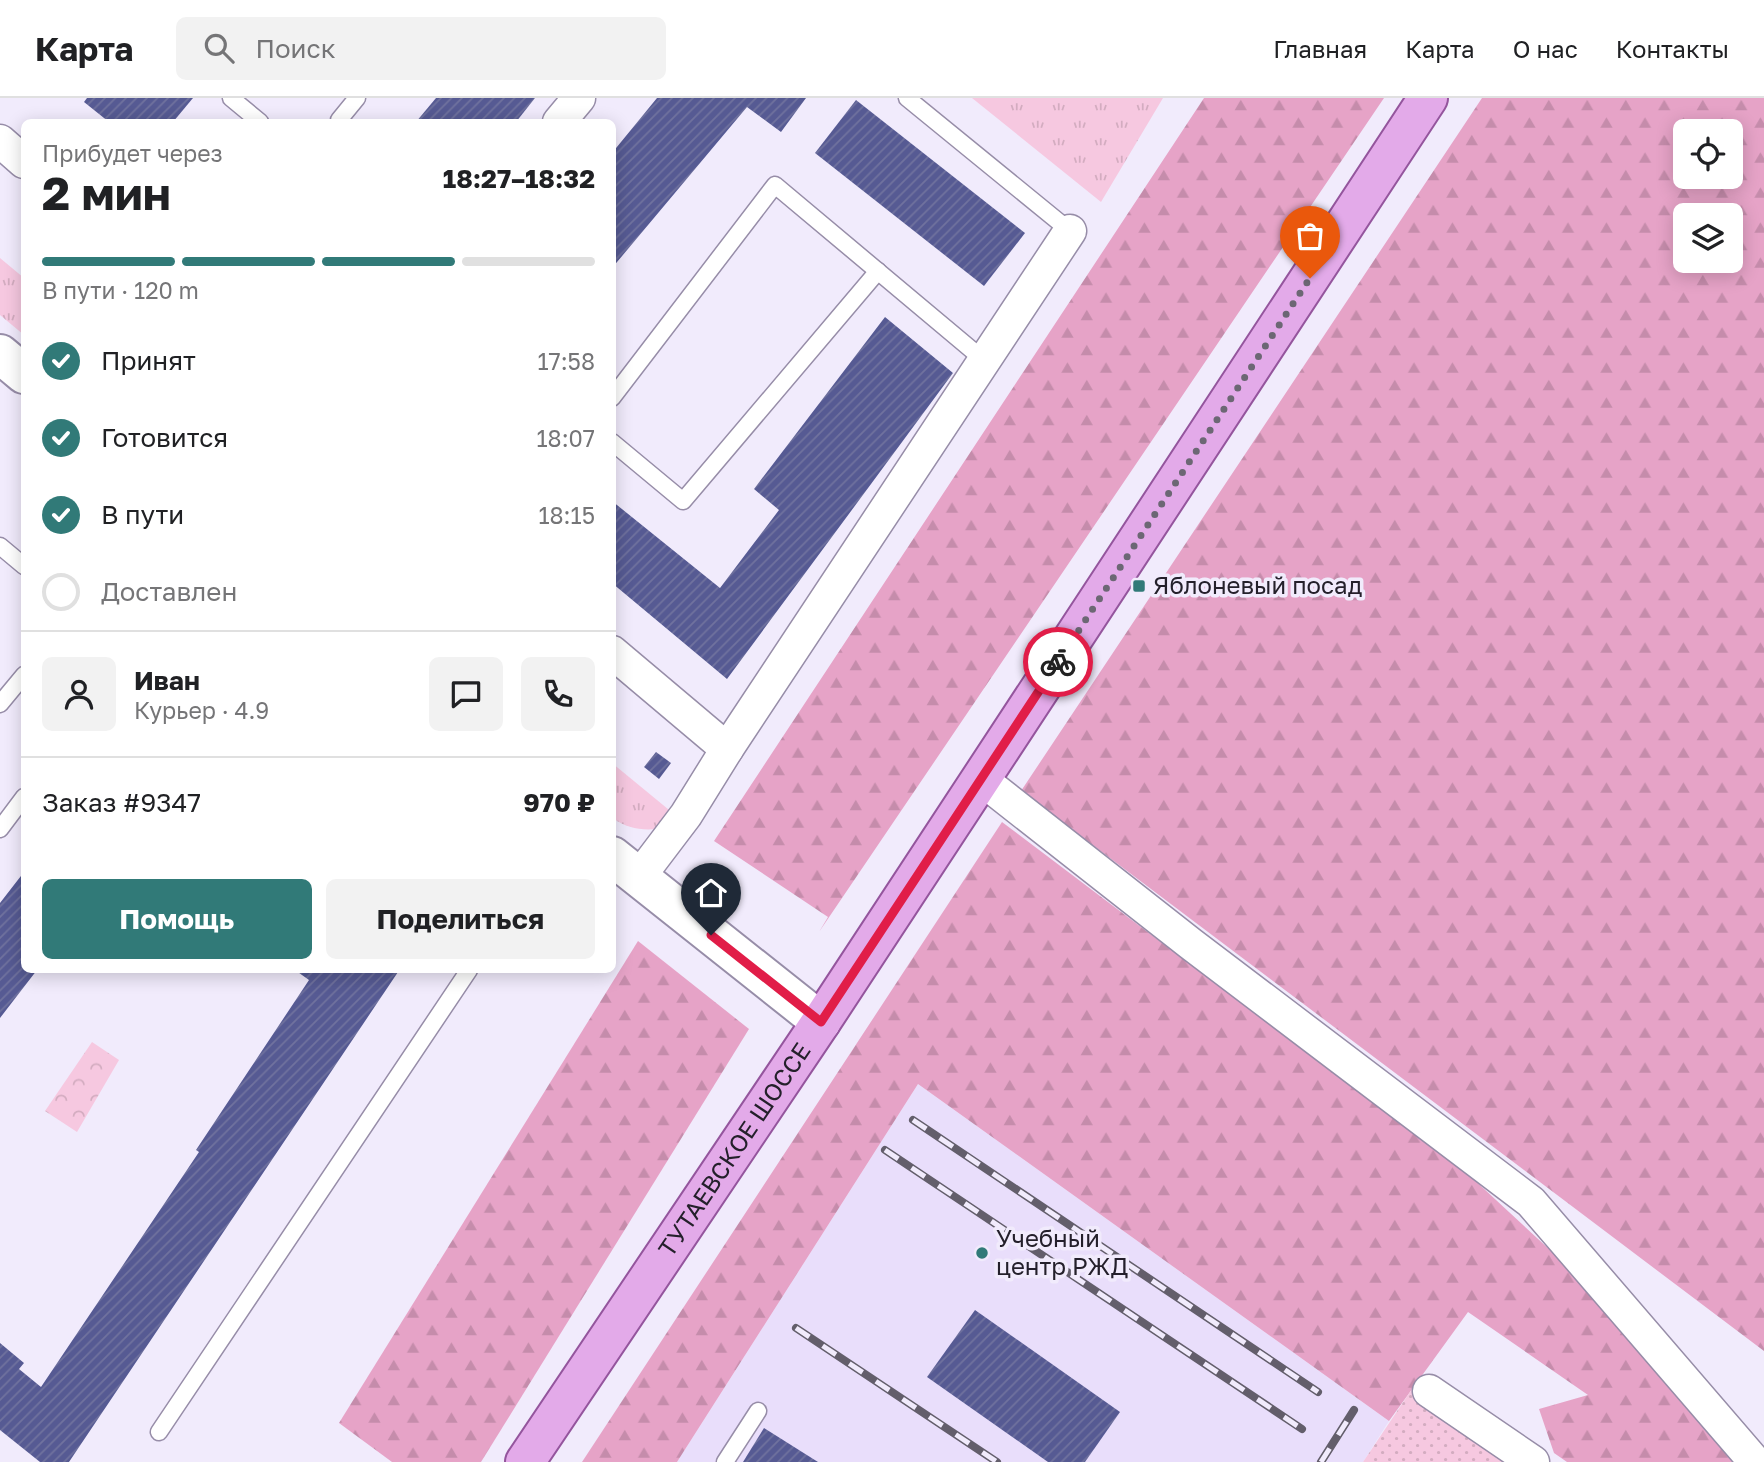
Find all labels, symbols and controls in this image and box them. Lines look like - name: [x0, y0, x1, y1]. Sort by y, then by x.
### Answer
- search box: [176, 17, 666, 80]
- text: Карта: [35, 29, 134, 68]
- icon: search: [200, 29, 238, 67]
- text: Поиск: [256, 33, 336, 64]
- text: Главная: [1273, 34, 1367, 63]
- text: Карта: [1405, 34, 1475, 63]
- text: О нас: [1513, 34, 1578, 63]
- text: Контакты: [1616, 34, 1729, 63]
- map controls: [1673, 119, 1743, 273]
- button: locate: [1673, 119, 1743, 189]
- text: Прибудет через: [42, 139, 223, 167]
- text: 18:27–18:32: [443, 163, 595, 194]
- text: 2 мин: [42, 165, 171, 220]
- button: layers: [1673, 203, 1743, 273]
- pin: [1280, 206, 1340, 278]
- icon: bag: [1291, 217, 1329, 255]
- text: В пути · 120 m: [42, 276, 199, 304]
- icon: check: [42, 342, 80, 380]
- text: Принят: [101, 345, 196, 376]
- text: 17:58: [537, 347, 595, 375]
- icon: check: [42, 419, 80, 457]
- text: Готовится: [101, 422, 228, 453]
- text: 18:07: [536, 424, 595, 452]
- icon: check: [42, 496, 80, 534]
- text: В пути: [101, 499, 184, 530]
- text: 18:15: [538, 501, 595, 529]
- place label: Яблоневый посад: [1153, 570, 1362, 599]
- text: Доставлен: [101, 576, 237, 607]
- marker: Яблоневый посад: [1131, 578, 1147, 594]
- courier: [1023, 627, 1093, 697]
- icon: bike: [1039, 643, 1077, 681]
- button: person: [42, 657, 116, 731]
- button: chat: [429, 657, 503, 731]
- button: phone: [521, 657, 595, 731]
- text: Иван: [134, 665, 200, 696]
- text: Курьер · 4.9: [134, 696, 269, 724]
- text: Заказ #9347: [42, 787, 201, 818]
- text: 970 ₽: [523, 787, 595, 818]
- pin: [681, 863, 741, 935]
- icon: home: [692, 874, 730, 912]
- button: Помощь: [42, 879, 312, 959]
- button: Поделиться: [326, 879, 595, 959]
- street label: ТУТАЕВСКОЕ ШОССЕ: [651, 1037, 816, 1262]
- place label: Учебный центр РЖД: [996, 1223, 1128, 1280]
- marker: Учебный центр РЖД: [974, 1245, 990, 1261]

